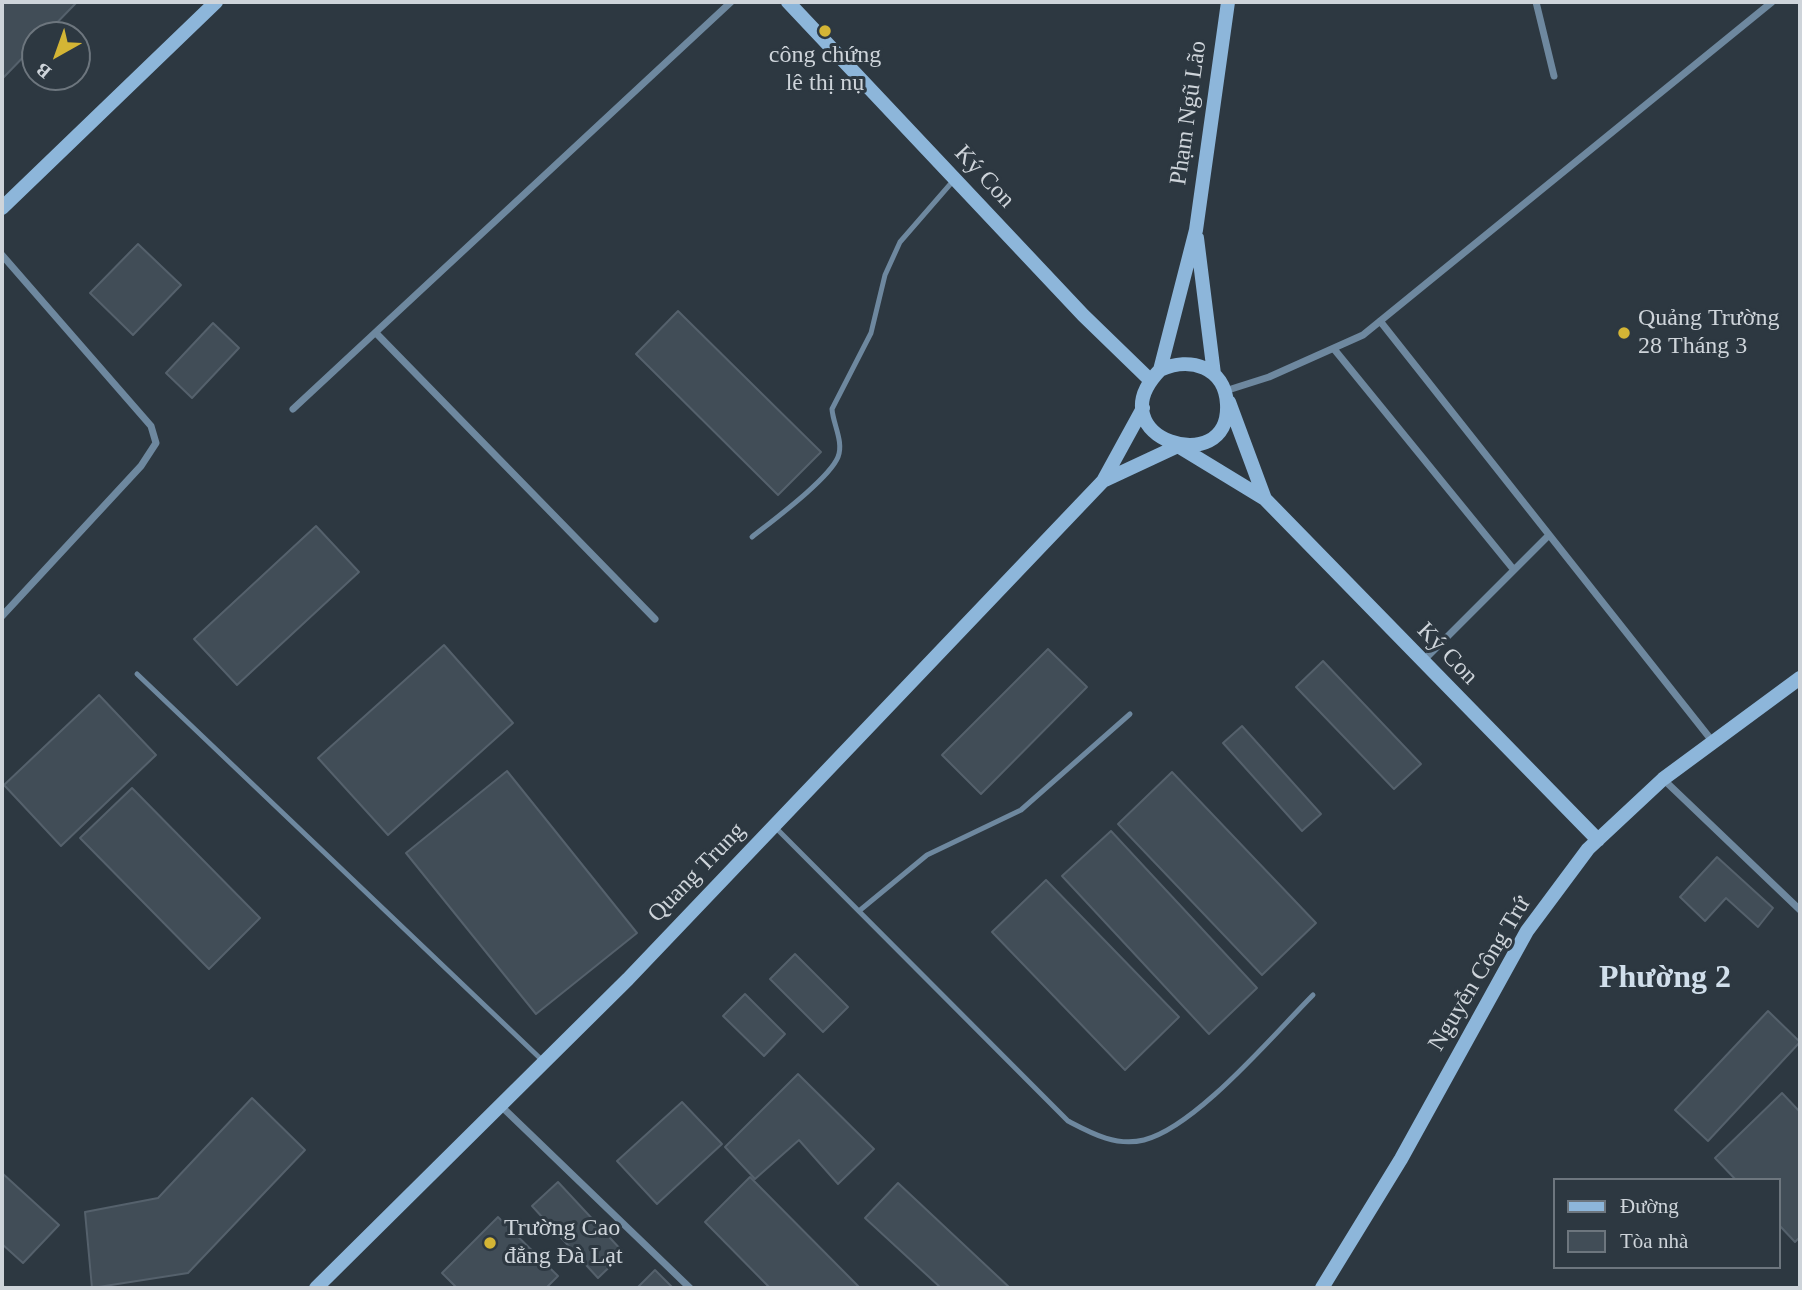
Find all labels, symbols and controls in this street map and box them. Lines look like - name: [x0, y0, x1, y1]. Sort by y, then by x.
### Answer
- north arrow: [21, 21, 91, 91]
- marker: công chứng lê thị nụ: [817, 23, 833, 39]
- street label: Phạm Ngũ Lão: [1165, 39, 1213, 187]
- place label: công chứng lê thị nụ: [769, 42, 881, 98]
- text: B: [32, 59, 55, 83]
- street label: Ký Con: [948, 140, 1020, 214]
- place label: Quảng Trường 28 Tháng 3: [1638, 305, 1779, 361]
- marker: Quảng Trường 28 Tháng 3: [1616, 325, 1632, 341]
- street label: Ký Con: [1410, 617, 1484, 691]
- street label: Quang Trung: [642, 817, 752, 929]
- street label: Nguyễn Công Trứ: [1423, 892, 1537, 1056]
- district label: Phường 2: [1599, 960, 1731, 998]
- legend: [1554, 1178, 1781, 1269]
- text: Đường: [1620, 1194, 1679, 1218]
- place label: Trường Cao đẳng Đà Lạt: [504, 1215, 623, 1271]
- text: Tòa nhà: [1620, 1229, 1688, 1253]
- marker: Trường Cao đẳng Đà Lạt: [482, 1235, 498, 1251]

